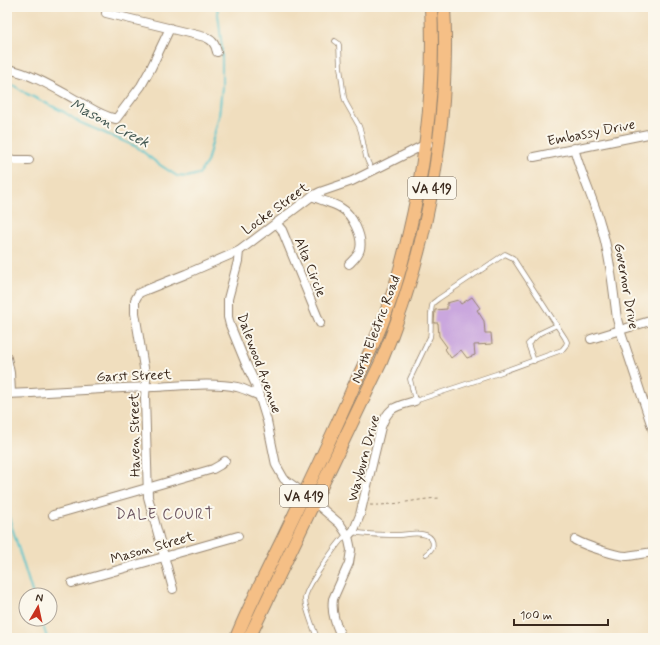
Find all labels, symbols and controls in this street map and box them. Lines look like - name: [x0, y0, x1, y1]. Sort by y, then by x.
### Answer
- water label: Mason Creek: [66, 95, 153, 153]
- street label: Embassy Drive: [546, 116, 637, 150]
- road number: VA 419: [408, 177, 456, 199]
- street label: Locke Street: [239, 178, 313, 239]
- street label: Alta Circle: [290, 235, 330, 300]
- street label: Governor Drive: [610, 242, 642, 330]
- street label: North Electric Road: [347, 273, 405, 386]
- street label: Dalewood Avenue: [233, 311, 285, 416]
- street label: Garst Street: [96, 366, 173, 386]
- street label: Haven Street: [125, 392, 145, 477]
- street label: Wayburn Drive: [344, 413, 384, 504]
- road number: VA 419: [280, 485, 328, 507]
- district label: DALE COURT: [116, 505, 214, 525]
- street label: Mason Street: [108, 527, 197, 569]
- north arrow: [18, 587, 58, 627]
- text: N: [35, 591, 44, 606]
- scale bar: [514, 601, 608, 627]
- text: 100 m: [520, 608, 552, 624]

